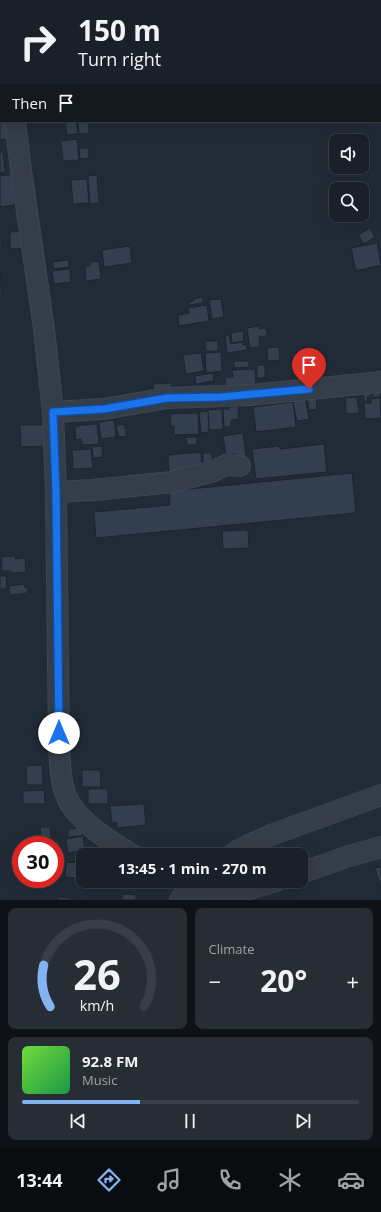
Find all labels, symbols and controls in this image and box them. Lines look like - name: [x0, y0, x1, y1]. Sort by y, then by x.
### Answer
- text: 150 m: [78, 11, 161, 49]
- icon: right: [12, 16, 64, 68]
- text: Turn right: [78, 47, 161, 71]
- icon: arrive: [55, 92, 77, 114]
- text: Then: [12, 93, 47, 113]
- map controls: [329, 134, 369, 222]
- button: sound: [329, 134, 369, 174]
- button: search: [329, 182, 369, 222]
- pin: [292, 348, 326, 389]
- icon: arrive: [298, 354, 320, 376]
- position arrow: [38, 712, 80, 754]
- speed limit sign: 30: [12, 836, 64, 888]
- text: 13:45 · 1 min · 270 m: [118, 858, 266, 878]
- text: Climate: [209, 940, 254, 958]
- text: 26: [73, 945, 121, 1001]
- text: 20°: [260, 960, 307, 1001]
- text: −: [209, 966, 221, 996]
- text: +: [346, 966, 359, 996]
- text: km/h: [80, 995, 115, 1014]
- text: 92.8 FM: [82, 1051, 138, 1071]
- text: Music: [82, 1071, 117, 1089]
- icon: previous: [67, 1110, 89, 1132]
- icon: pause: [179, 1110, 201, 1132]
- icon: next: [292, 1110, 314, 1132]
- icon: directions: [95, 1166, 123, 1194]
- icon: music: [155, 1166, 183, 1194]
- icon: phone: [216, 1166, 244, 1194]
- icon: climate: [276, 1166, 304, 1194]
- icon: car: [337, 1166, 365, 1194]
- text: 13:44: [16, 1168, 63, 1192]

